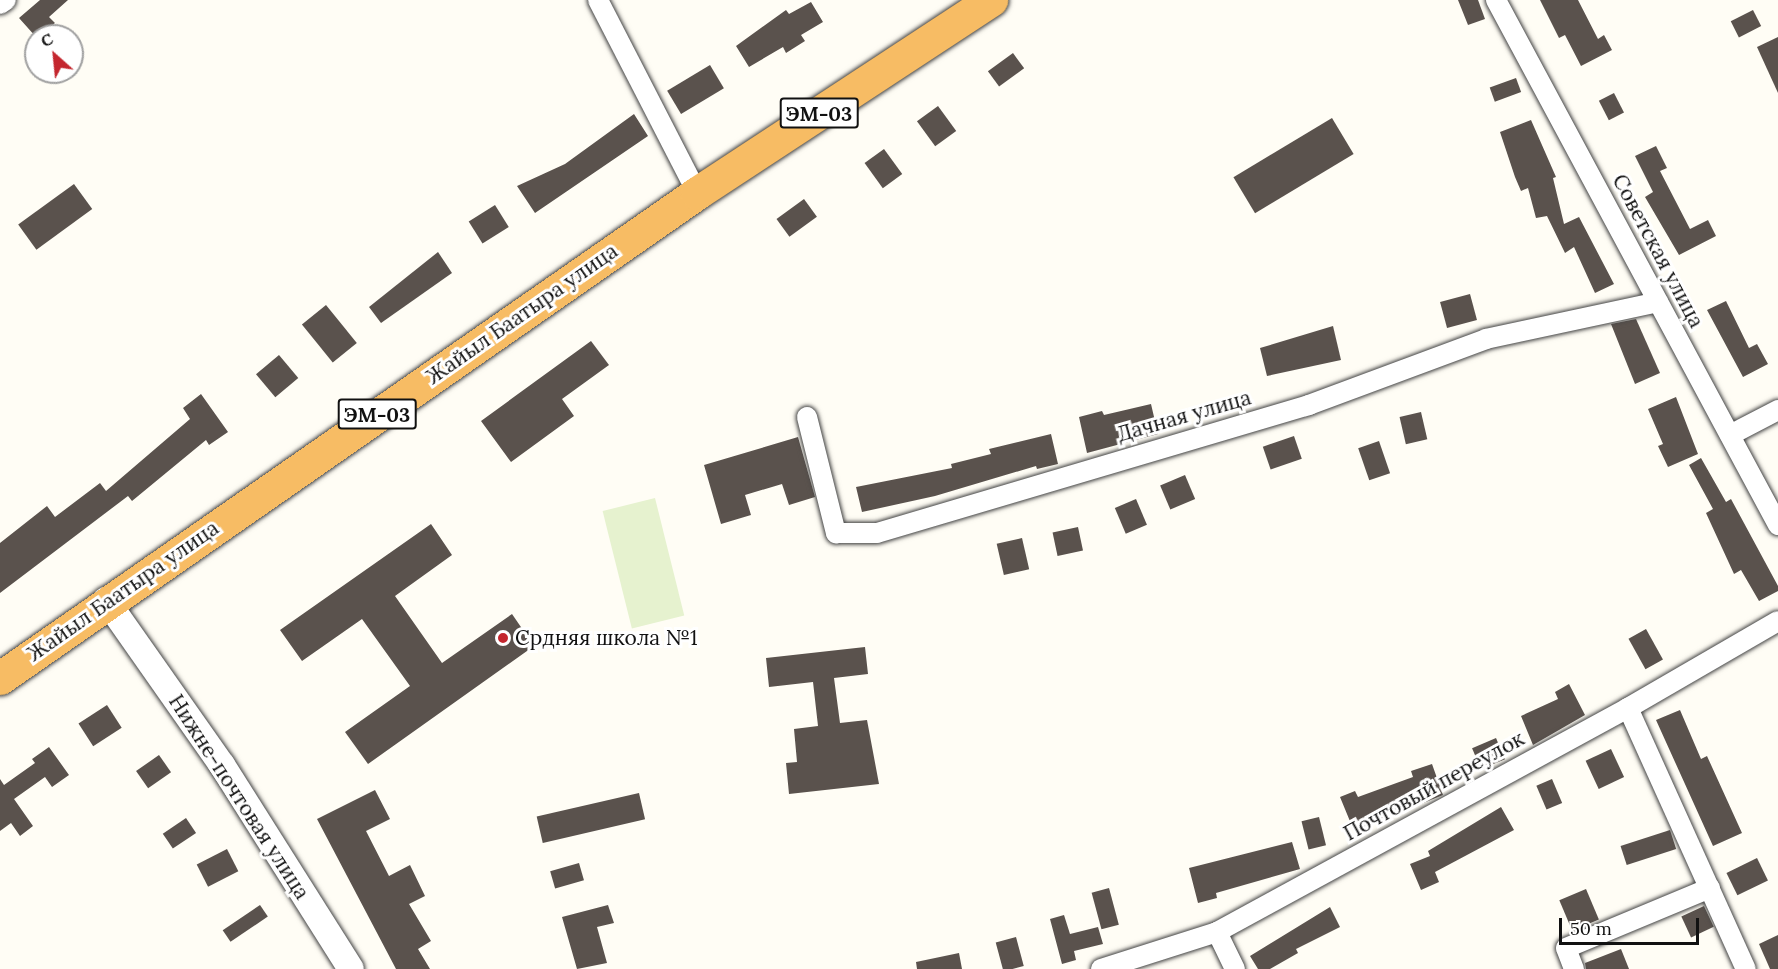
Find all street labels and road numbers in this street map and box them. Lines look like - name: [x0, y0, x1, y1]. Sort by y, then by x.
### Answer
- road number: ЭМ-03: [778, 96, 860, 130]
- street label: Советская улица: [1607, 170, 1709, 332]
- street label: Жайыл Баатыра улица: [421, 238, 623, 390]
- street label: Дачная улица: [1114, 385, 1254, 447]
- road number: ЭМ-03: [336, 397, 418, 431]
- street label: Жайыл Баатыра улица: [22, 515, 224, 667]
- street label: Нижне-почтовая улица: [163, 690, 315, 904]
- street label: Почтовый переулок: [1339, 726, 1529, 846]

